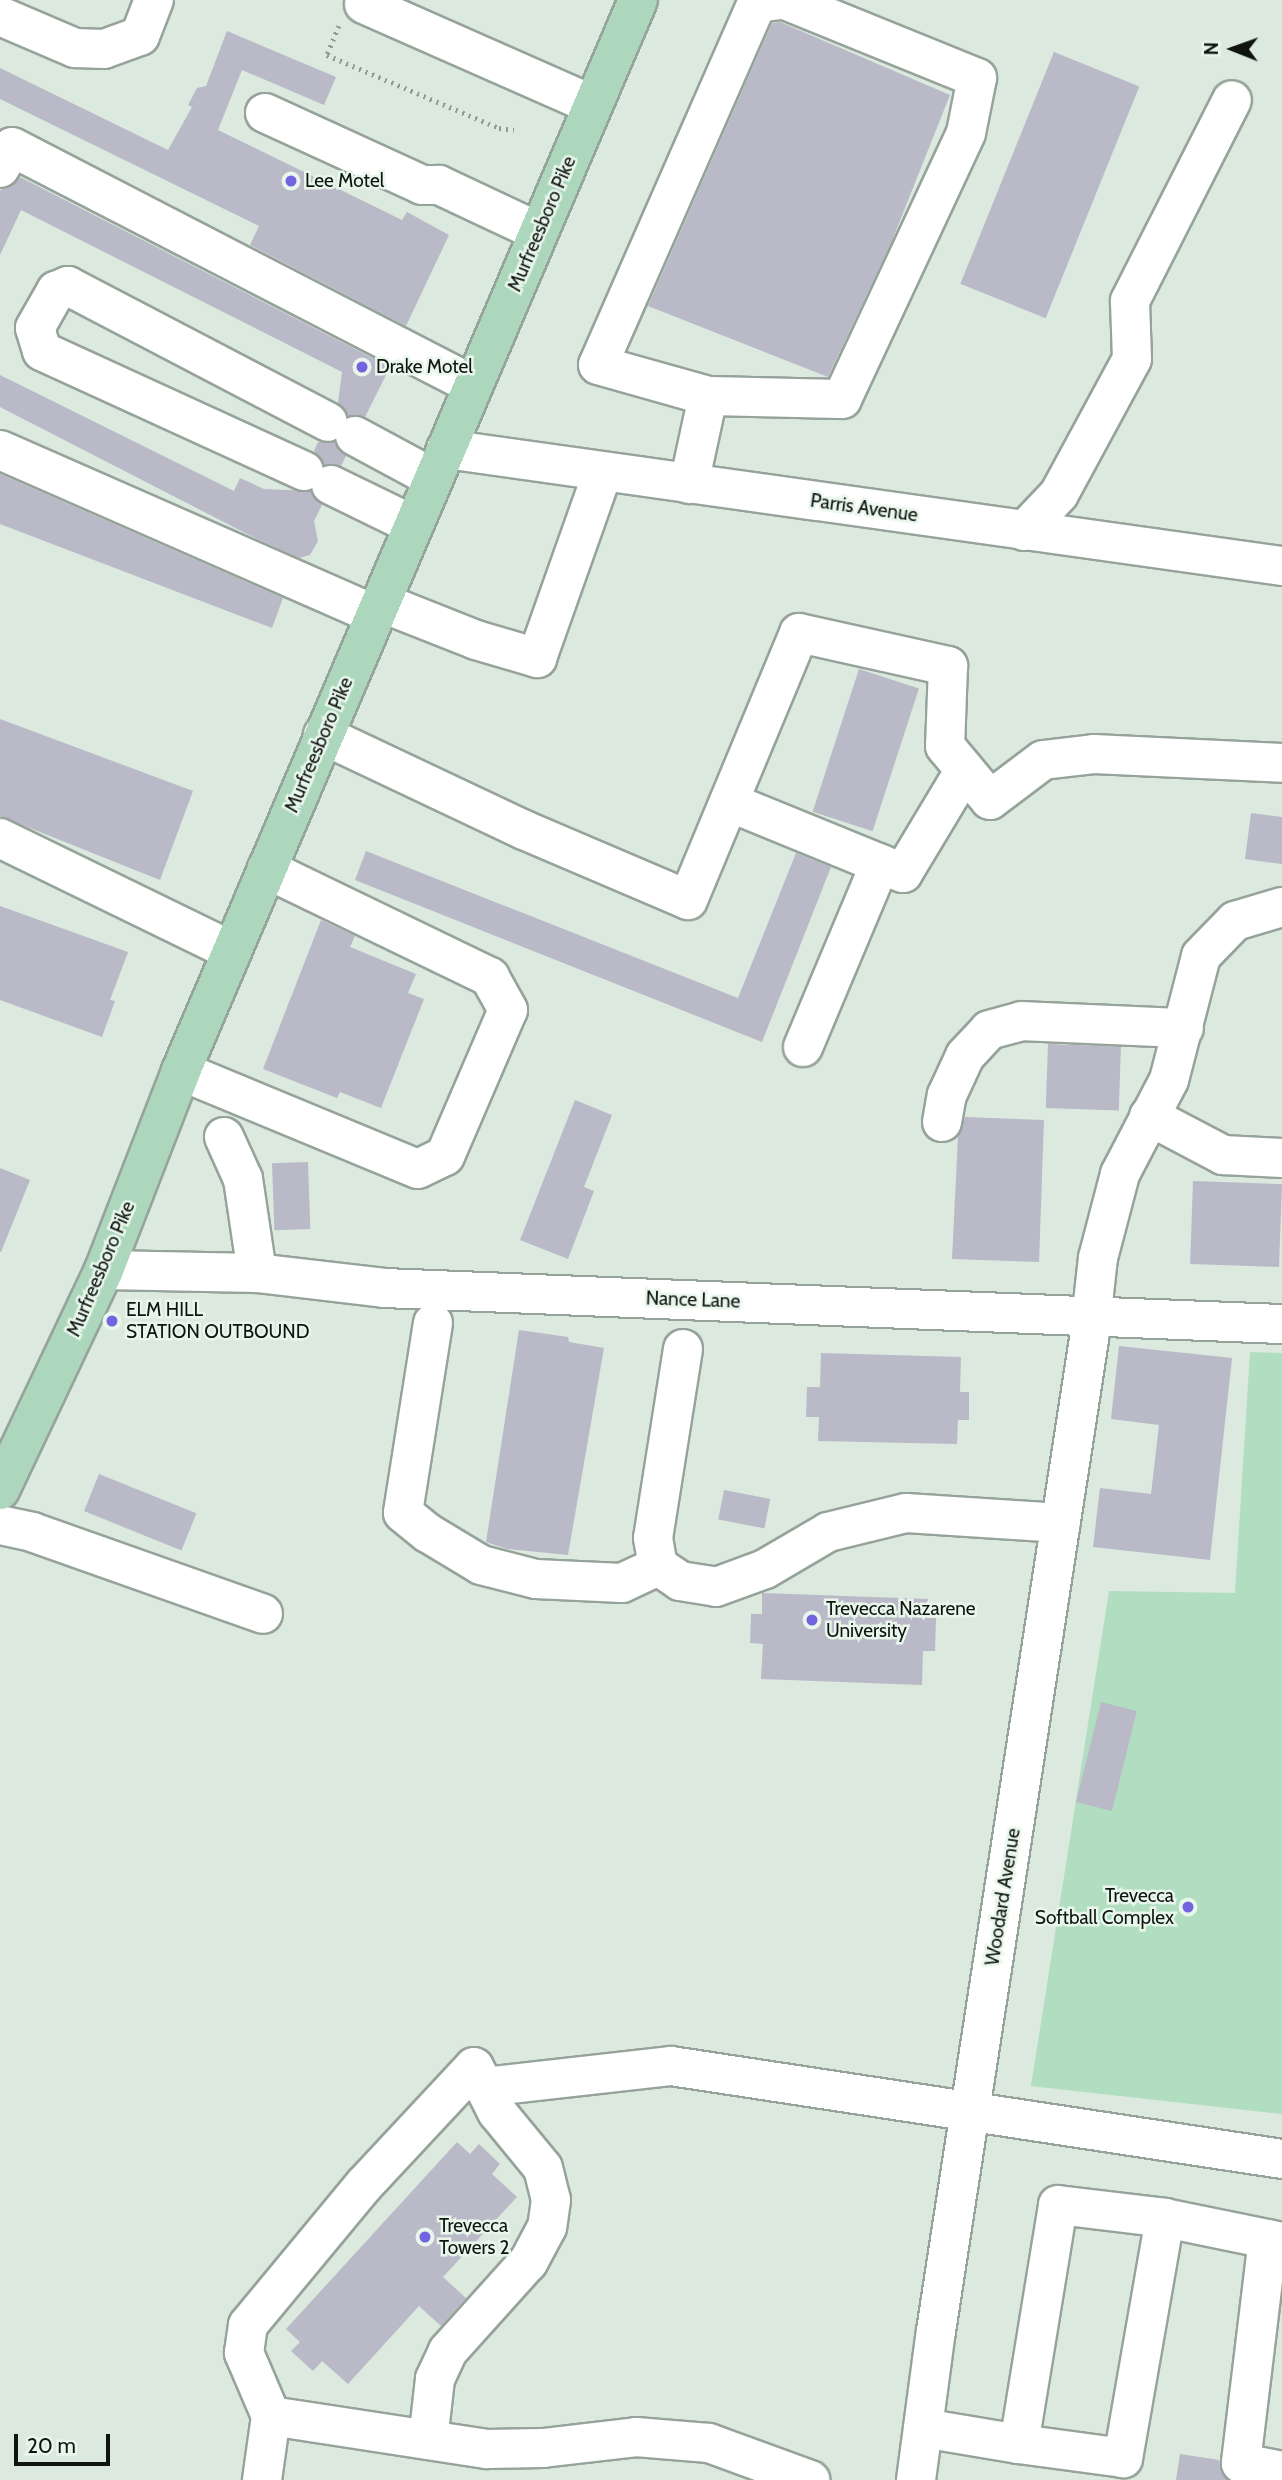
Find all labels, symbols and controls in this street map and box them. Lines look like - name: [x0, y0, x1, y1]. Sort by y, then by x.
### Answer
- north arrow: [1198, 14, 1268, 84]
- text: N: [1200, 42, 1223, 56]
- street label: Murfreesboro Pike: [503, 153, 581, 295]
- place label: Lee Motel: [305, 170, 384, 192]
- marker: Lee Motel: [283, 173, 299, 189]
- place label: Drake Motel: [376, 356, 473, 378]
- marker: Drake Motel: [354, 359, 370, 375]
- street label: Parris Avenue: [809, 489, 919, 527]
- street label: Murfreesboro Pike: [280, 674, 358, 816]
- street label: Murfreesboro Pike: [62, 1198, 140, 1340]
- street label: Nance Lane: [645, 1287, 741, 1313]
- place label: ELM HILL STATION OUTBOUND: [126, 1299, 310, 1343]
- marker: ELM HILL STATION OUTBOUND: [104, 1313, 120, 1329]
- place label: Trevecca Nazarene University: [826, 1598, 975, 1642]
- marker: Trevecca Nazarene University: [804, 1612, 820, 1628]
- street label: Woodard Avenue: [981, 1827, 1025, 1967]
- place label: Trevecca Softball Complex: [1035, 1885, 1174, 1929]
- marker: Trevecca Softball Complex: [1180, 1899, 1196, 1915]
- place label: Trevecca Towers 2: [439, 2215, 509, 2259]
- marker: Trevecca Towers 2: [417, 2229, 433, 2245]
- scale bar: [18, 2420, 114, 2464]
- text: 20 m: [27, 2433, 76, 2458]

